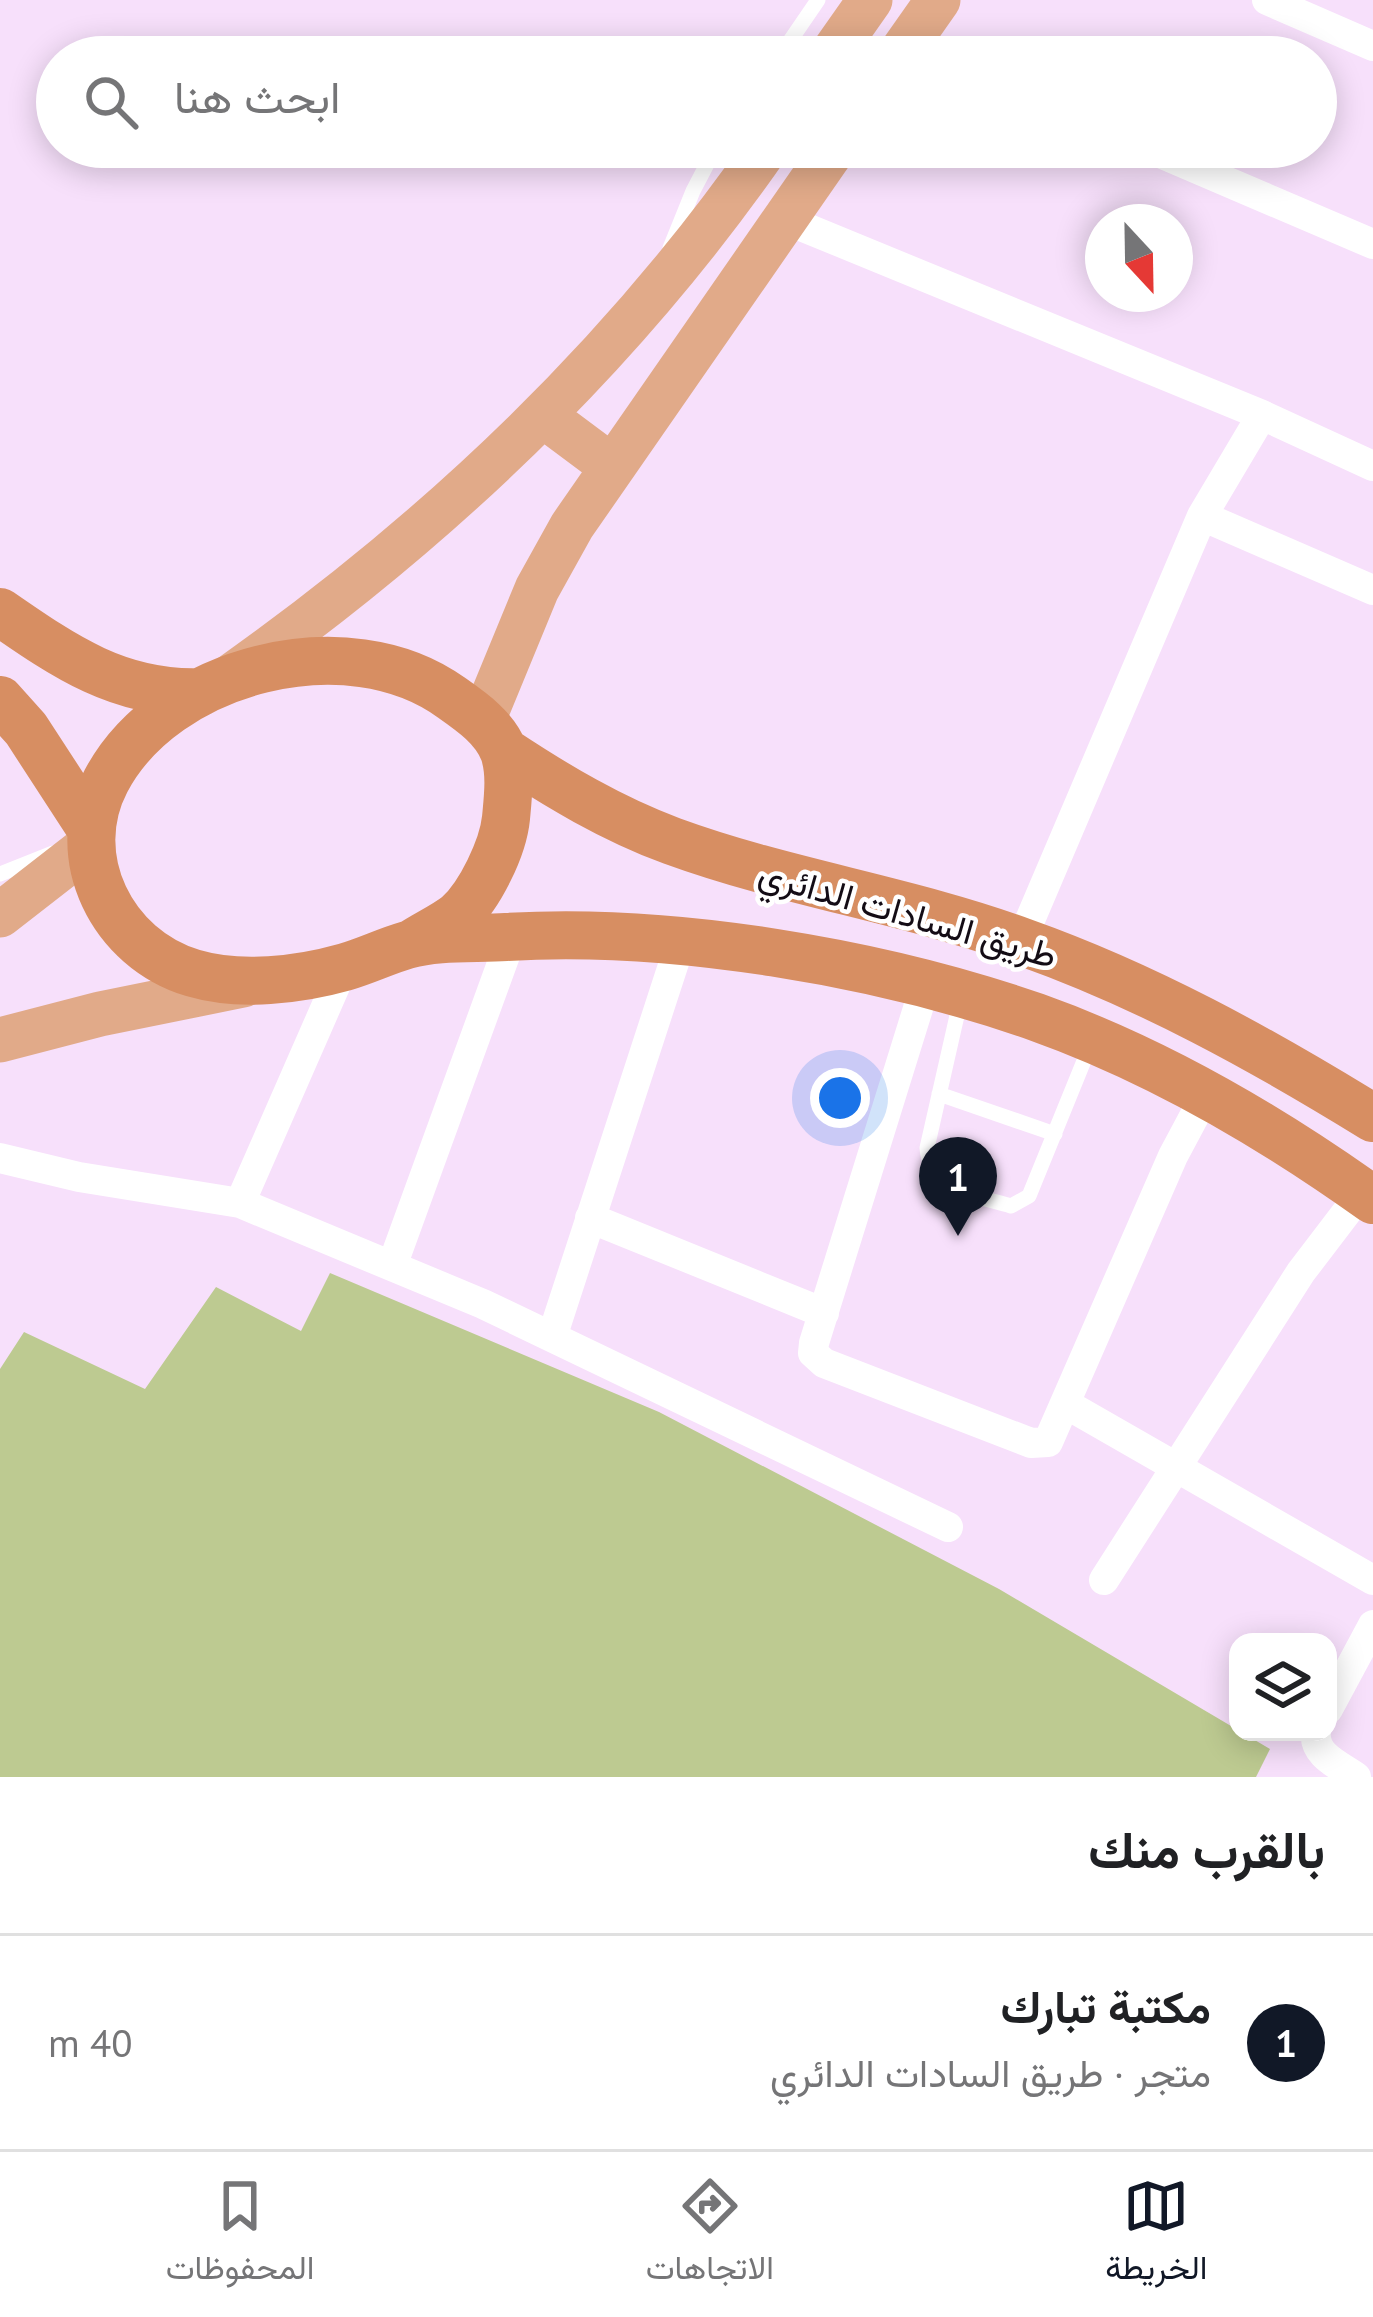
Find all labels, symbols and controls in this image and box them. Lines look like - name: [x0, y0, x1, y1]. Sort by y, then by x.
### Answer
- search box: [36, 36, 1337, 168]
- text: ابحث هنا: [174, 67, 340, 125]
- icon: search: [78, 69, 144, 135]
- north arrow: [1085, 204, 1193, 312]
- street label: طريق السادات الدائري: [752, 848, 1062, 985]
- your location: [810, 1068, 870, 1128]
- pin: 1: [919, 1137, 997, 1236]
- map controls: [1229, 1633, 1337, 1741]
- button: layers: [1229, 1633, 1337, 1741]
- text: بالقرب منك: [1088, 1816, 1325, 1882]
- text: مكتبة تبارك: [1000, 1977, 1211, 2035]
- text: 40 m: [48, 2017, 133, 2068]
- text: 1: [1275, 2017, 1297, 2068]
- text: متجر · طريق السادات الدائري: [770, 2047, 1211, 2098]
- tab: المحفوظات: [166, 2173, 314, 2297]
- tab: الاتجاهات: [646, 2173, 774, 2297]
- tab: الخريطة: [1105, 2173, 1207, 2297]

